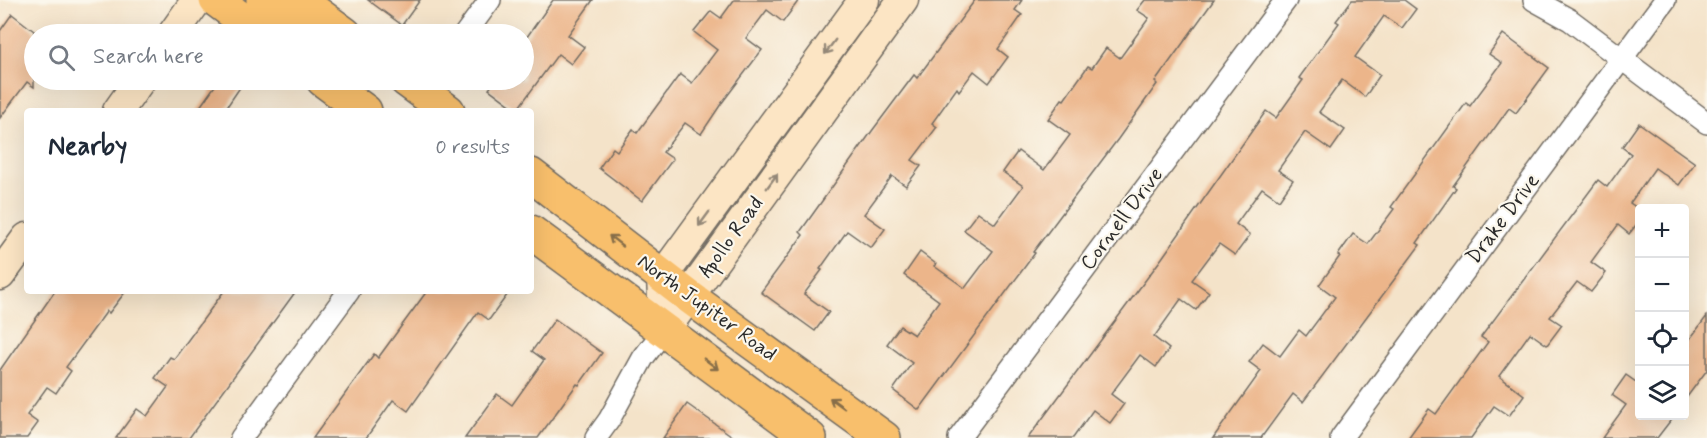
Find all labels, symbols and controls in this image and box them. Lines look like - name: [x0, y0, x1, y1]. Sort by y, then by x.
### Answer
- search box: [24, 24, 534, 90]
- one-way arrow: [824, 39, 836, 55]
- icon: search: [45, 41, 78, 74]
- text: Search here: [93, 43, 204, 71]
- text: Nearby: [48, 130, 127, 164]
- text: 0 results: [436, 134, 510, 161]
- street label: Cornell Drive: [1074, 162, 1170, 276]
- street label: Drake Drive: [1460, 168, 1546, 270]
- one-way arrow: [766, 174, 778, 190]
- street label: Apollo Road: [692, 191, 771, 284]
- map controls: [1635, 204, 1689, 420]
- button: +: [1635, 204, 1689, 258]
- one-way arrow: [698, 211, 711, 227]
- one-way arrow: [608, 235, 624, 248]
- street label: North Jupiter Road: [632, 248, 782, 368]
- button: −: [1635, 258, 1689, 312]
- button: locate: [1635, 312, 1689, 366]
- one-way arrow: [703, 358, 719, 371]
- button: layers: [1635, 366, 1689, 420]
- one-way arrow: [829, 397, 845, 410]

